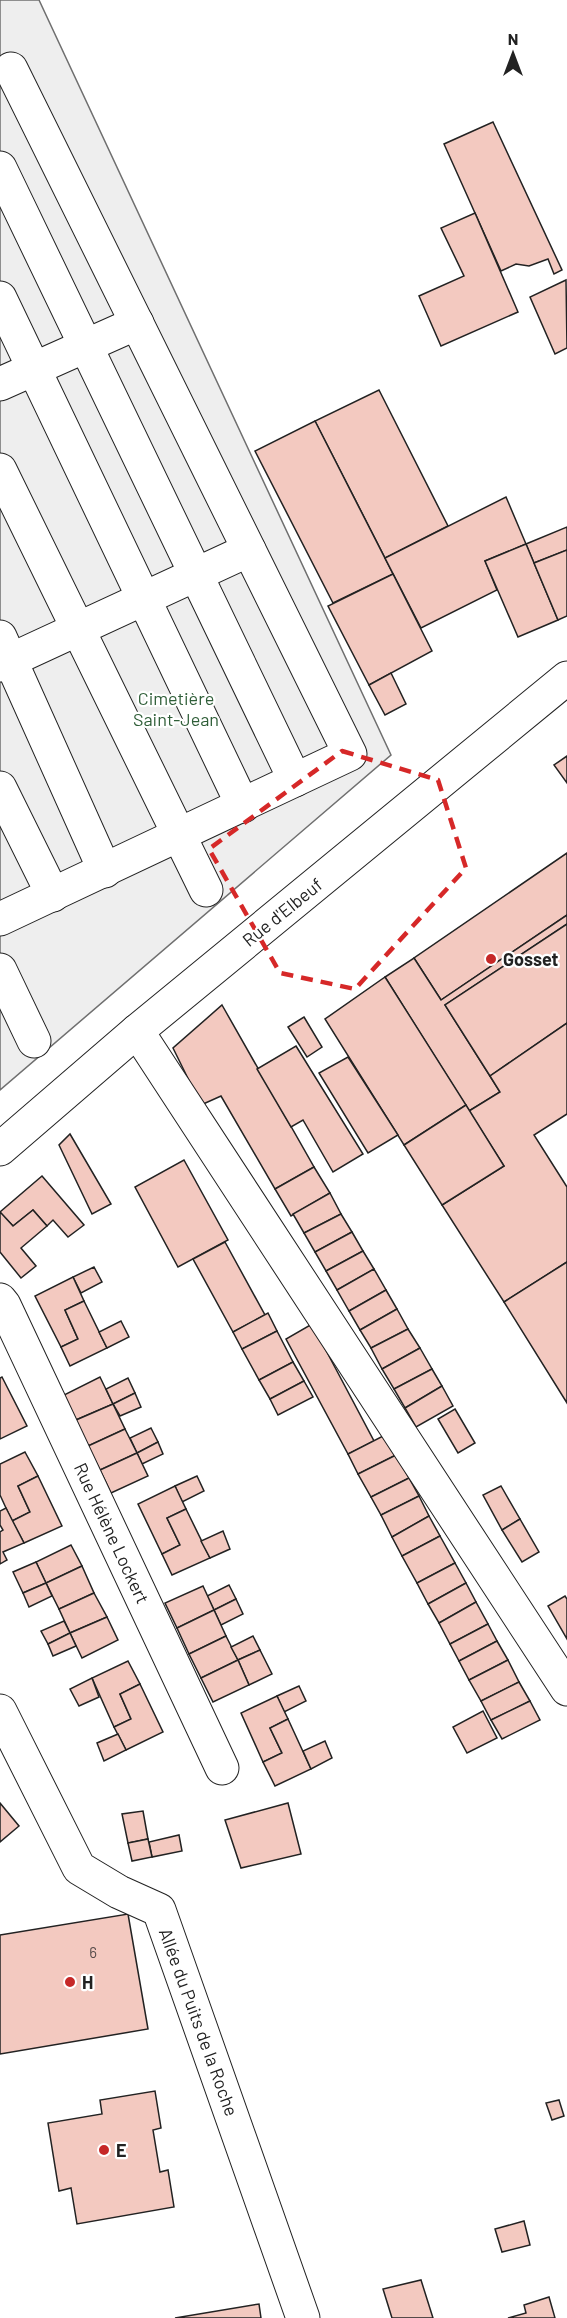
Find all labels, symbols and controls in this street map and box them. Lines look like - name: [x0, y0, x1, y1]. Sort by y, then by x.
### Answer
- north arrow: [483, 24, 543, 84]
- text: N: [508, 29, 518, 48]
- park label: Cimetière Saint-Jean: [133, 687, 219, 730]
- street label: Rue d'Elbeuf: [238, 873, 326, 951]
- place label: Gosset: [503, 948, 559, 970]
- marker: Gosset: [484, 952, 498, 966]
- street label: Rue Hélène Lockert: [70, 1459, 154, 1607]
- street label: Allée du Puits de la Roche: [155, 1925, 243, 2119]
- house number: 6: [89, 1943, 97, 1961]
- place label: H: [82, 1971, 93, 1993]
- marker: H: [63, 1975, 77, 1989]
- place label: E: [116, 2139, 127, 2161]
- marker: E: [97, 2143, 111, 2157]

